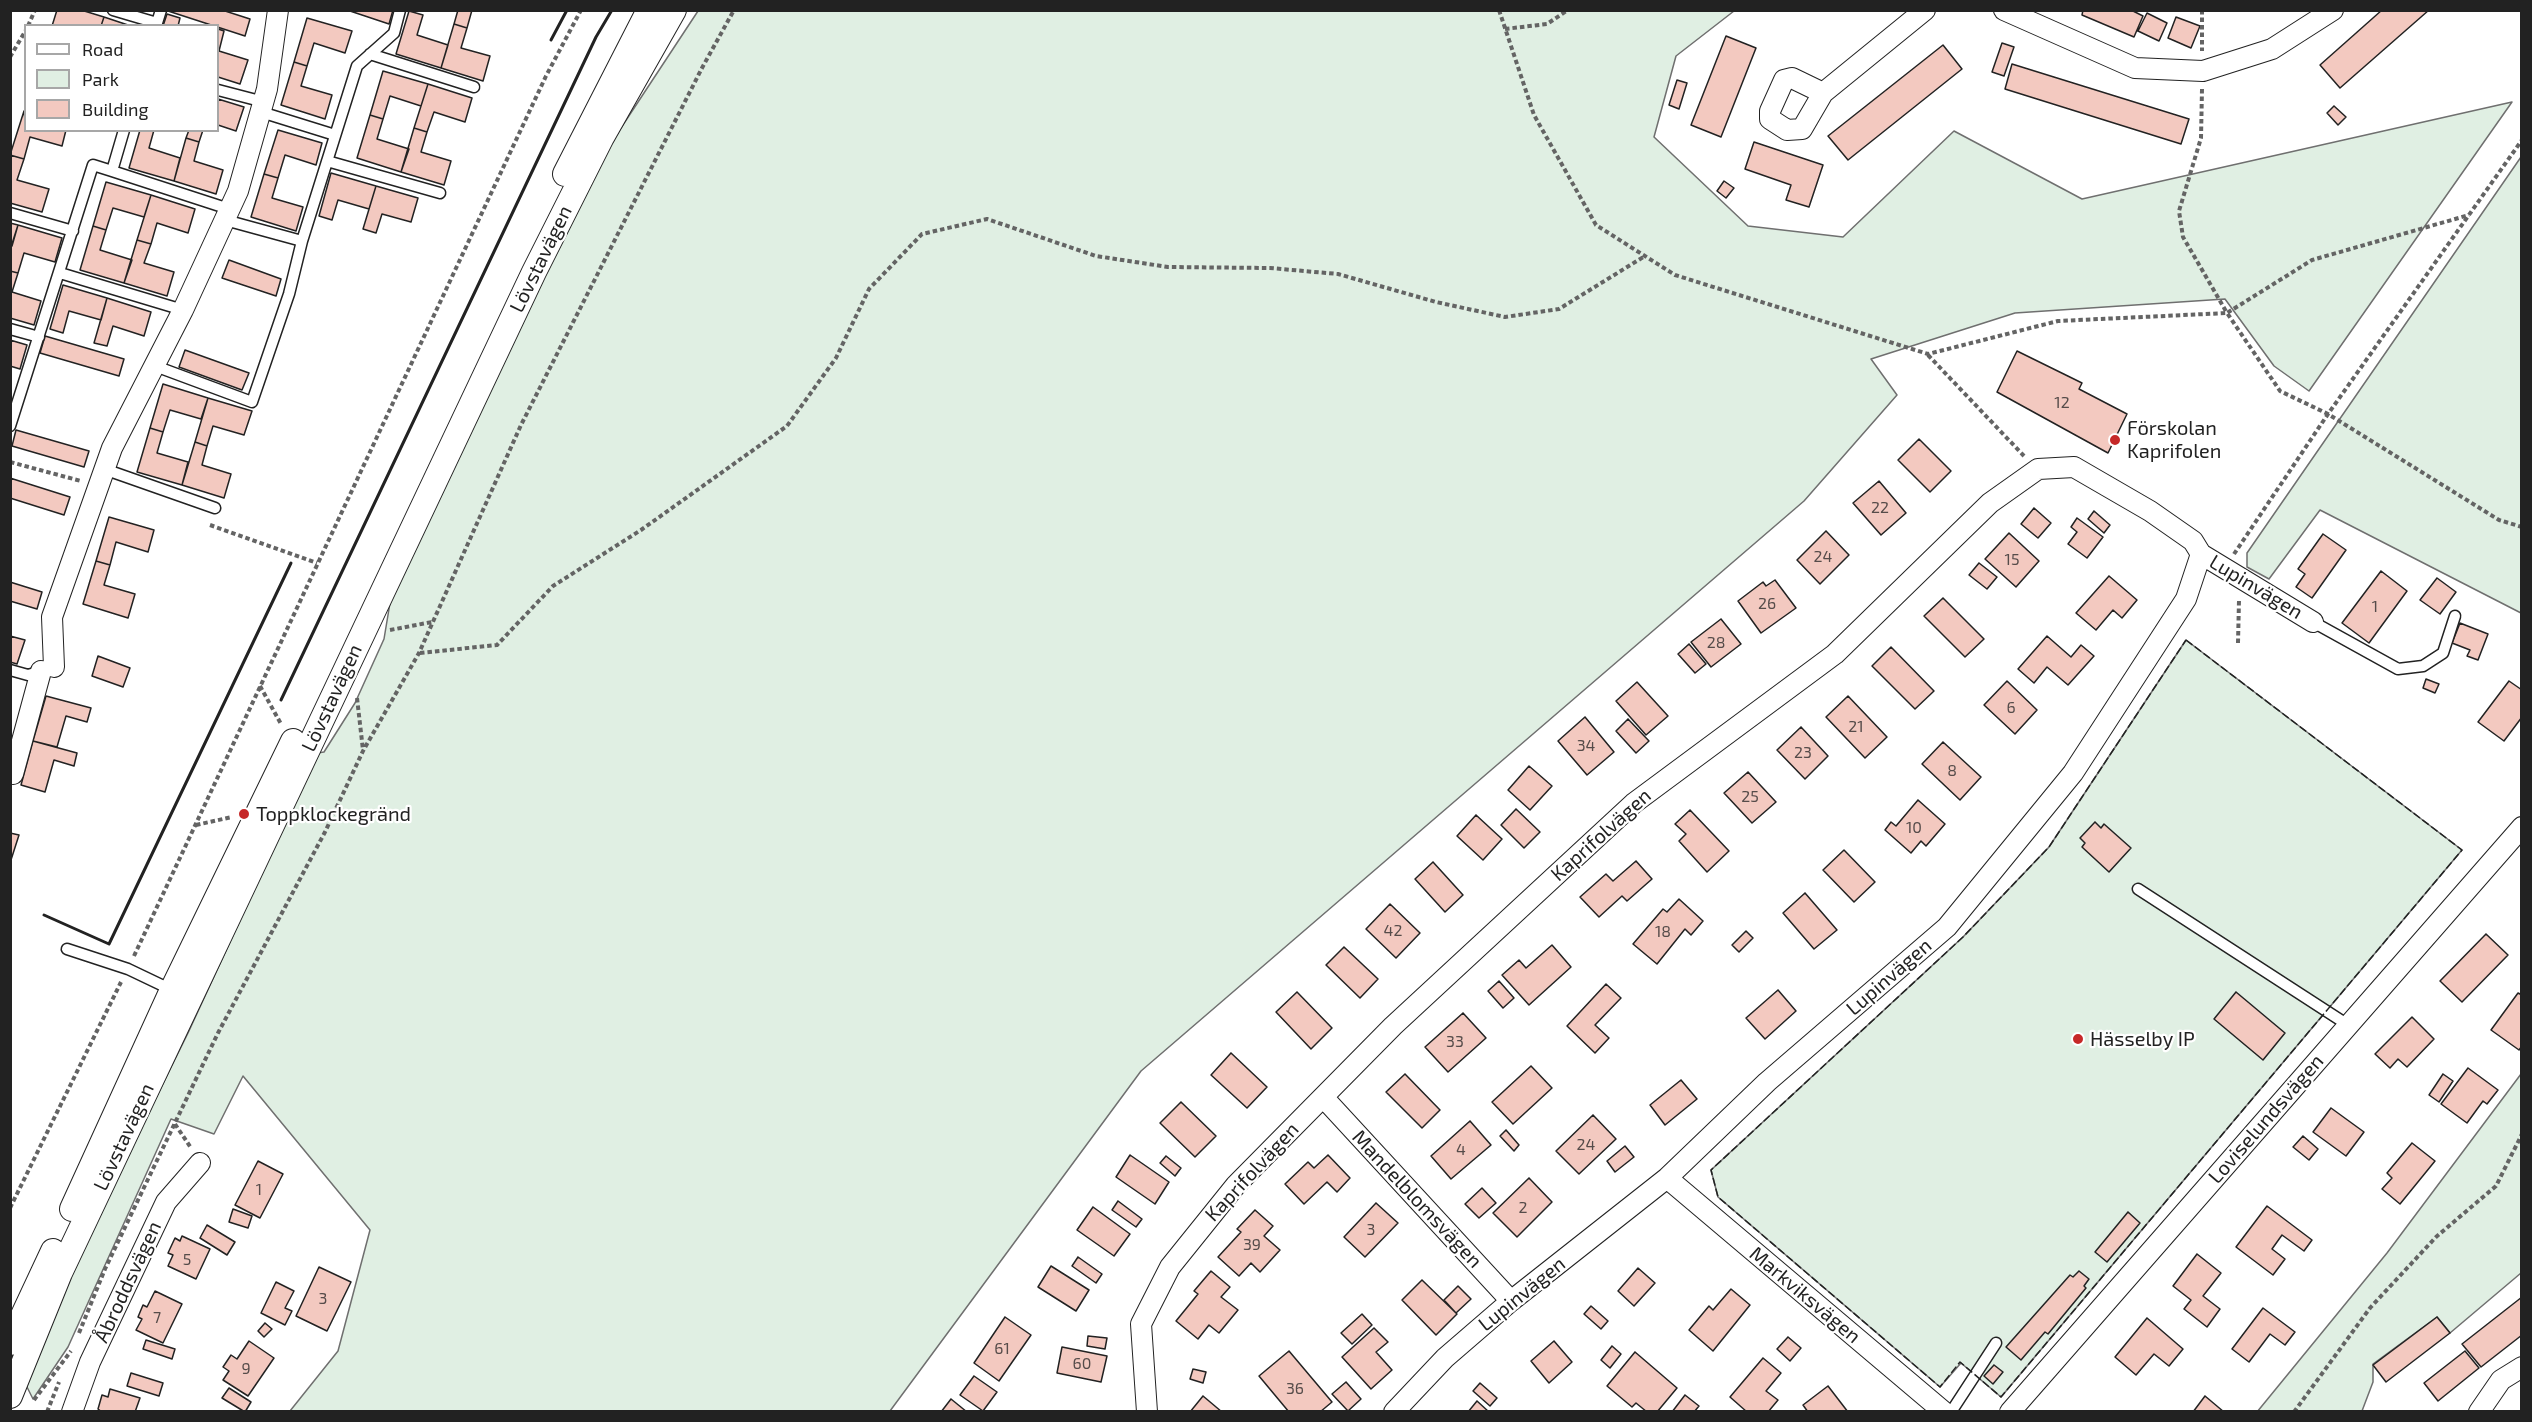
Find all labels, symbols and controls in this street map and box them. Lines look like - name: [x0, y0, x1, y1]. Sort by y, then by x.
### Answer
- legend: [24, 24, 219, 132]
- text: Road: [82, 38, 123, 60]
- text: Park: [82, 68, 119, 90]
- text: Building: [82, 98, 149, 120]
- street label: Lövstavägen: [505, 202, 577, 316]
- house number: 12: [2054, 393, 2070, 413]
- place label: Förskolan Kaprifolen: [2127, 416, 2221, 463]
- marker: Förskolan Kaprifolen: [2108, 433, 2122, 447]
- house number: 22: [1871, 498, 1889, 518]
- house number: 24: [1814, 547, 1832, 567]
- house number: 15: [2005, 550, 2019, 570]
- street label: Lupinvägen: [2205, 550, 2307, 624]
- house number: 26: [1758, 594, 1776, 614]
- house number: 1: [2372, 597, 2378, 617]
- house number: 28: [1707, 633, 1725, 653]
- street label: Lövstavägen: [297, 640, 367, 756]
- house number: 6: [2006, 698, 2016, 718]
- house number: 21: [1848, 717, 1864, 737]
- house number: 34: [1577, 736, 1595, 756]
- house number: 23: [1794, 743, 1812, 763]
- house number: 8: [1947, 761, 1957, 781]
- street label: Kaprifolvägen: [1546, 784, 1656, 886]
- house number: 25: [1741, 787, 1759, 807]
- place label: Toppklockegränd: [256, 802, 411, 826]
- marker: Toppklockegränd: [237, 807, 251, 821]
- house number: 10: [1906, 818, 1922, 838]
- house number: 42: [1384, 921, 1402, 941]
- house number: 18: [1655, 922, 1671, 942]
- street label: Lupinvägen: [1842, 934, 1936, 1020]
- place label: Hässelby IP: [2090, 1027, 2195, 1051]
- house number: 33: [1446, 1032, 1464, 1052]
- marker: Hässelby IP: [2071, 1032, 2085, 1046]
- street label: Loviselundsvägen: [2203, 1049, 2329, 1189]
- street label: Lövstavägen: [89, 1079, 159, 1195]
- street label: Kaprifolvägen: [1200, 1118, 1304, 1226]
- street label: Mandelblomsvägen: [1347, 1125, 1487, 1273]
- house number: 24: [1577, 1135, 1595, 1155]
- house number: 4: [1456, 1140, 1466, 1160]
- house number: 1: [256, 1180, 262, 1200]
- house number: 2: [1519, 1198, 1527, 1218]
- street label: Åbroddsvägen: [89, 1218, 167, 1346]
- house number: 3: [1367, 1220, 1375, 1240]
- house number: 39: [1243, 1235, 1261, 1255]
- street label: Markviksvägen: [1745, 1242, 1865, 1348]
- house number: 5: [183, 1250, 191, 1270]
- street label: Lupinvägen: [1474, 1252, 1570, 1336]
- house number: 3: [319, 1289, 327, 1309]
- house number: 7: [153, 1308, 161, 1328]
- house number: 61: [994, 1339, 1010, 1359]
- house number: 60: [1073, 1354, 1091, 1374]
- house number: 9: [241, 1359, 251, 1379]
- house number: 36: [1286, 1379, 1304, 1399]

